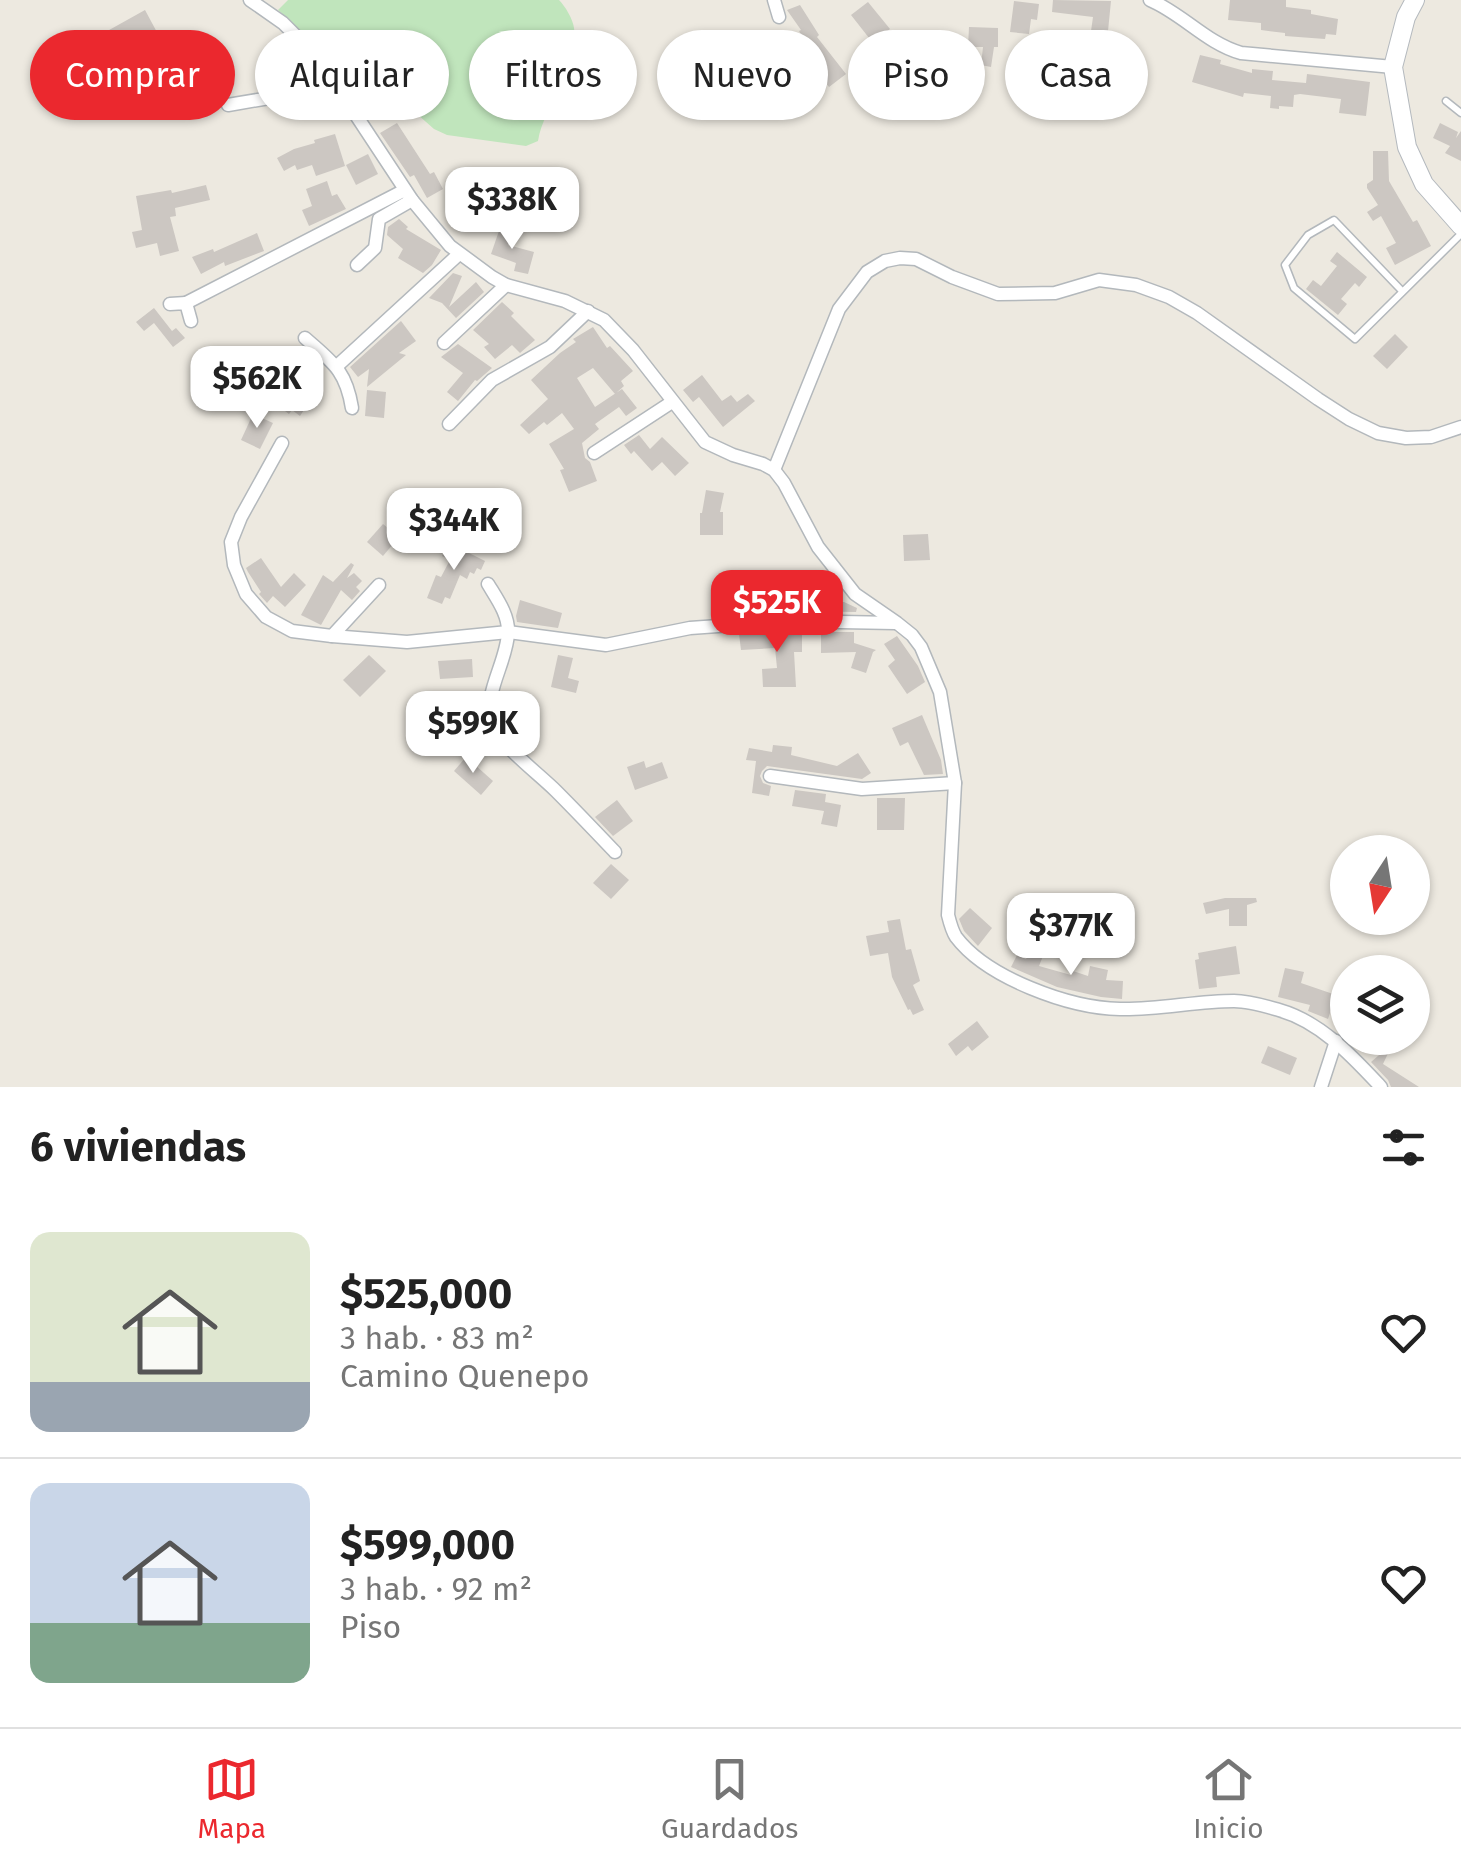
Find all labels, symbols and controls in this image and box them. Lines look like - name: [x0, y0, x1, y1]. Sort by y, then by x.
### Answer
- chip: Comprar: [30, 30, 235, 120]
- chip: Alquilar: [255, 30, 449, 120]
- chip: Filtros: [469, 30, 637, 120]
- chip: Nuevo: [657, 30, 828, 120]
- chip: Piso: [848, 30, 985, 120]
- chip: Casa: [1005, 30, 1148, 120]
- pin: $338K: [442, 167, 582, 252]
- text: $338K: [467, 180, 557, 218]
- pin: $562K: [187, 346, 327, 431]
- text: $562K: [212, 359, 302, 397]
- pin: $344K: [384, 488, 524, 573]
- text: $344K: [409, 501, 499, 539]
- pin: $525K: [707, 570, 847, 655]
- text: $525K: [733, 583, 821, 621]
- pin: $599K: [403, 691, 543, 776]
- text: $599K: [428, 704, 518, 742]
- north arrow: [1330, 835, 1430, 935]
- map controls: [1330, 835, 1430, 1055]
- pin: $377K: [1001, 893, 1141, 978]
- text: $377K: [1029, 906, 1113, 944]
- button: layers: [1330, 955, 1430, 1055]
- icon: filters: [1376, 1120, 1431, 1175]
- text: 6 viviendas: [30, 1122, 246, 1172]
- text: $525,000: [340, 1269, 512, 1319]
- icon: home: [110, 1272, 230, 1392]
- icon: heart: [1376, 1305, 1431, 1360]
- text: 3 hab. · 83 m²: [340, 1319, 534, 1357]
- text: Camino Quenepo: [340, 1357, 589, 1395]
- text: $599,000: [340, 1520, 515, 1570]
- icon: home: [110, 1523, 230, 1643]
- icon: heart: [1376, 1556, 1431, 1611]
- text: 3 hab. · 92 m²: [340, 1570, 532, 1608]
- text: Piso: [340, 1608, 401, 1646]
- tab: Mapa: [197, 1752, 266, 1845]
- tab: Guardados: [661, 1752, 798, 1845]
- tab: Inicio: [1193, 1752, 1264, 1845]

